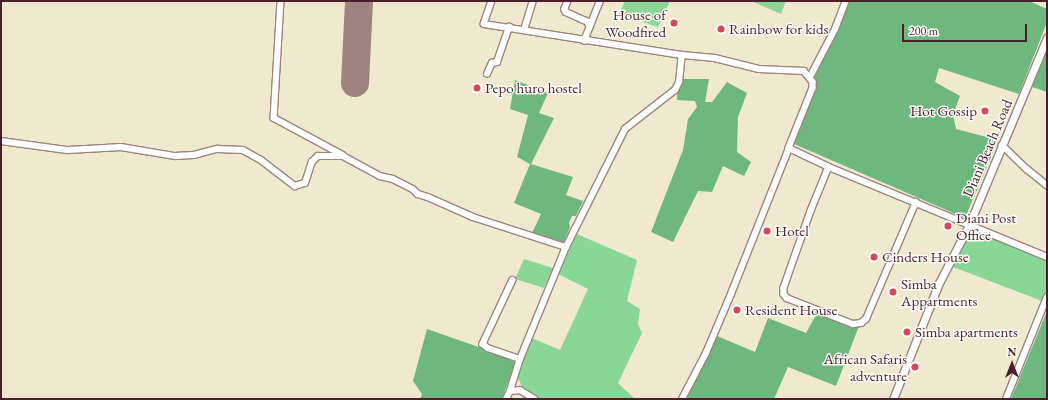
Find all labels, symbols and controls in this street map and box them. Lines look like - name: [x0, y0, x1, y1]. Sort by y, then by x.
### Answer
- place label: House of Woodfired: [605, 5, 666, 40]
- scale bar: [904, 16, 1029, 42]
- marker: House of Woodfired: [669, 18, 679, 28]
- place label: Rainbow for kids: [729, 20, 828, 38]
- text: 200 m: [909, 23, 938, 39]
- marker: Rainbow for kids: [716, 24, 726, 34]
- place label: Pepo huro hostel: [485, 79, 582, 97]
- marker: Pepo huro hostel: [472, 83, 482, 93]
- street label: Diani Beach Road: [958, 96, 1016, 200]
- place label: Hot Gossip: [910, 102, 977, 120]
- marker: Hot Gossip: [980, 106, 990, 116]
- place label: Diani Post Office: [956, 208, 1016, 243]
- marker: Diani Post Office: [943, 221, 953, 231]
- place label: Hotel: [775, 222, 809, 240]
- marker: Hotel: [762, 226, 772, 236]
- place label: Cinders House: [882, 248, 969, 266]
- marker: Cinders House: [869, 252, 879, 262]
- place label: Simba Appartments: [901, 274, 977, 309]
- marker: Simba Appartments: [888, 287, 898, 297]
- place label: Resident House: [745, 301, 837, 319]
- marker: Resident House: [732, 305, 742, 315]
- place label: Simba apartments: [915, 323, 1018, 341]
- marker: Simba apartments: [902, 327, 912, 337]
- north arrow: [992, 344, 1032, 384]
- text: N: [1008, 345, 1016, 359]
- place label: African Safaris adventure: [824, 349, 907, 384]
- marker: African Safaris adventure: [910, 362, 920, 372]

